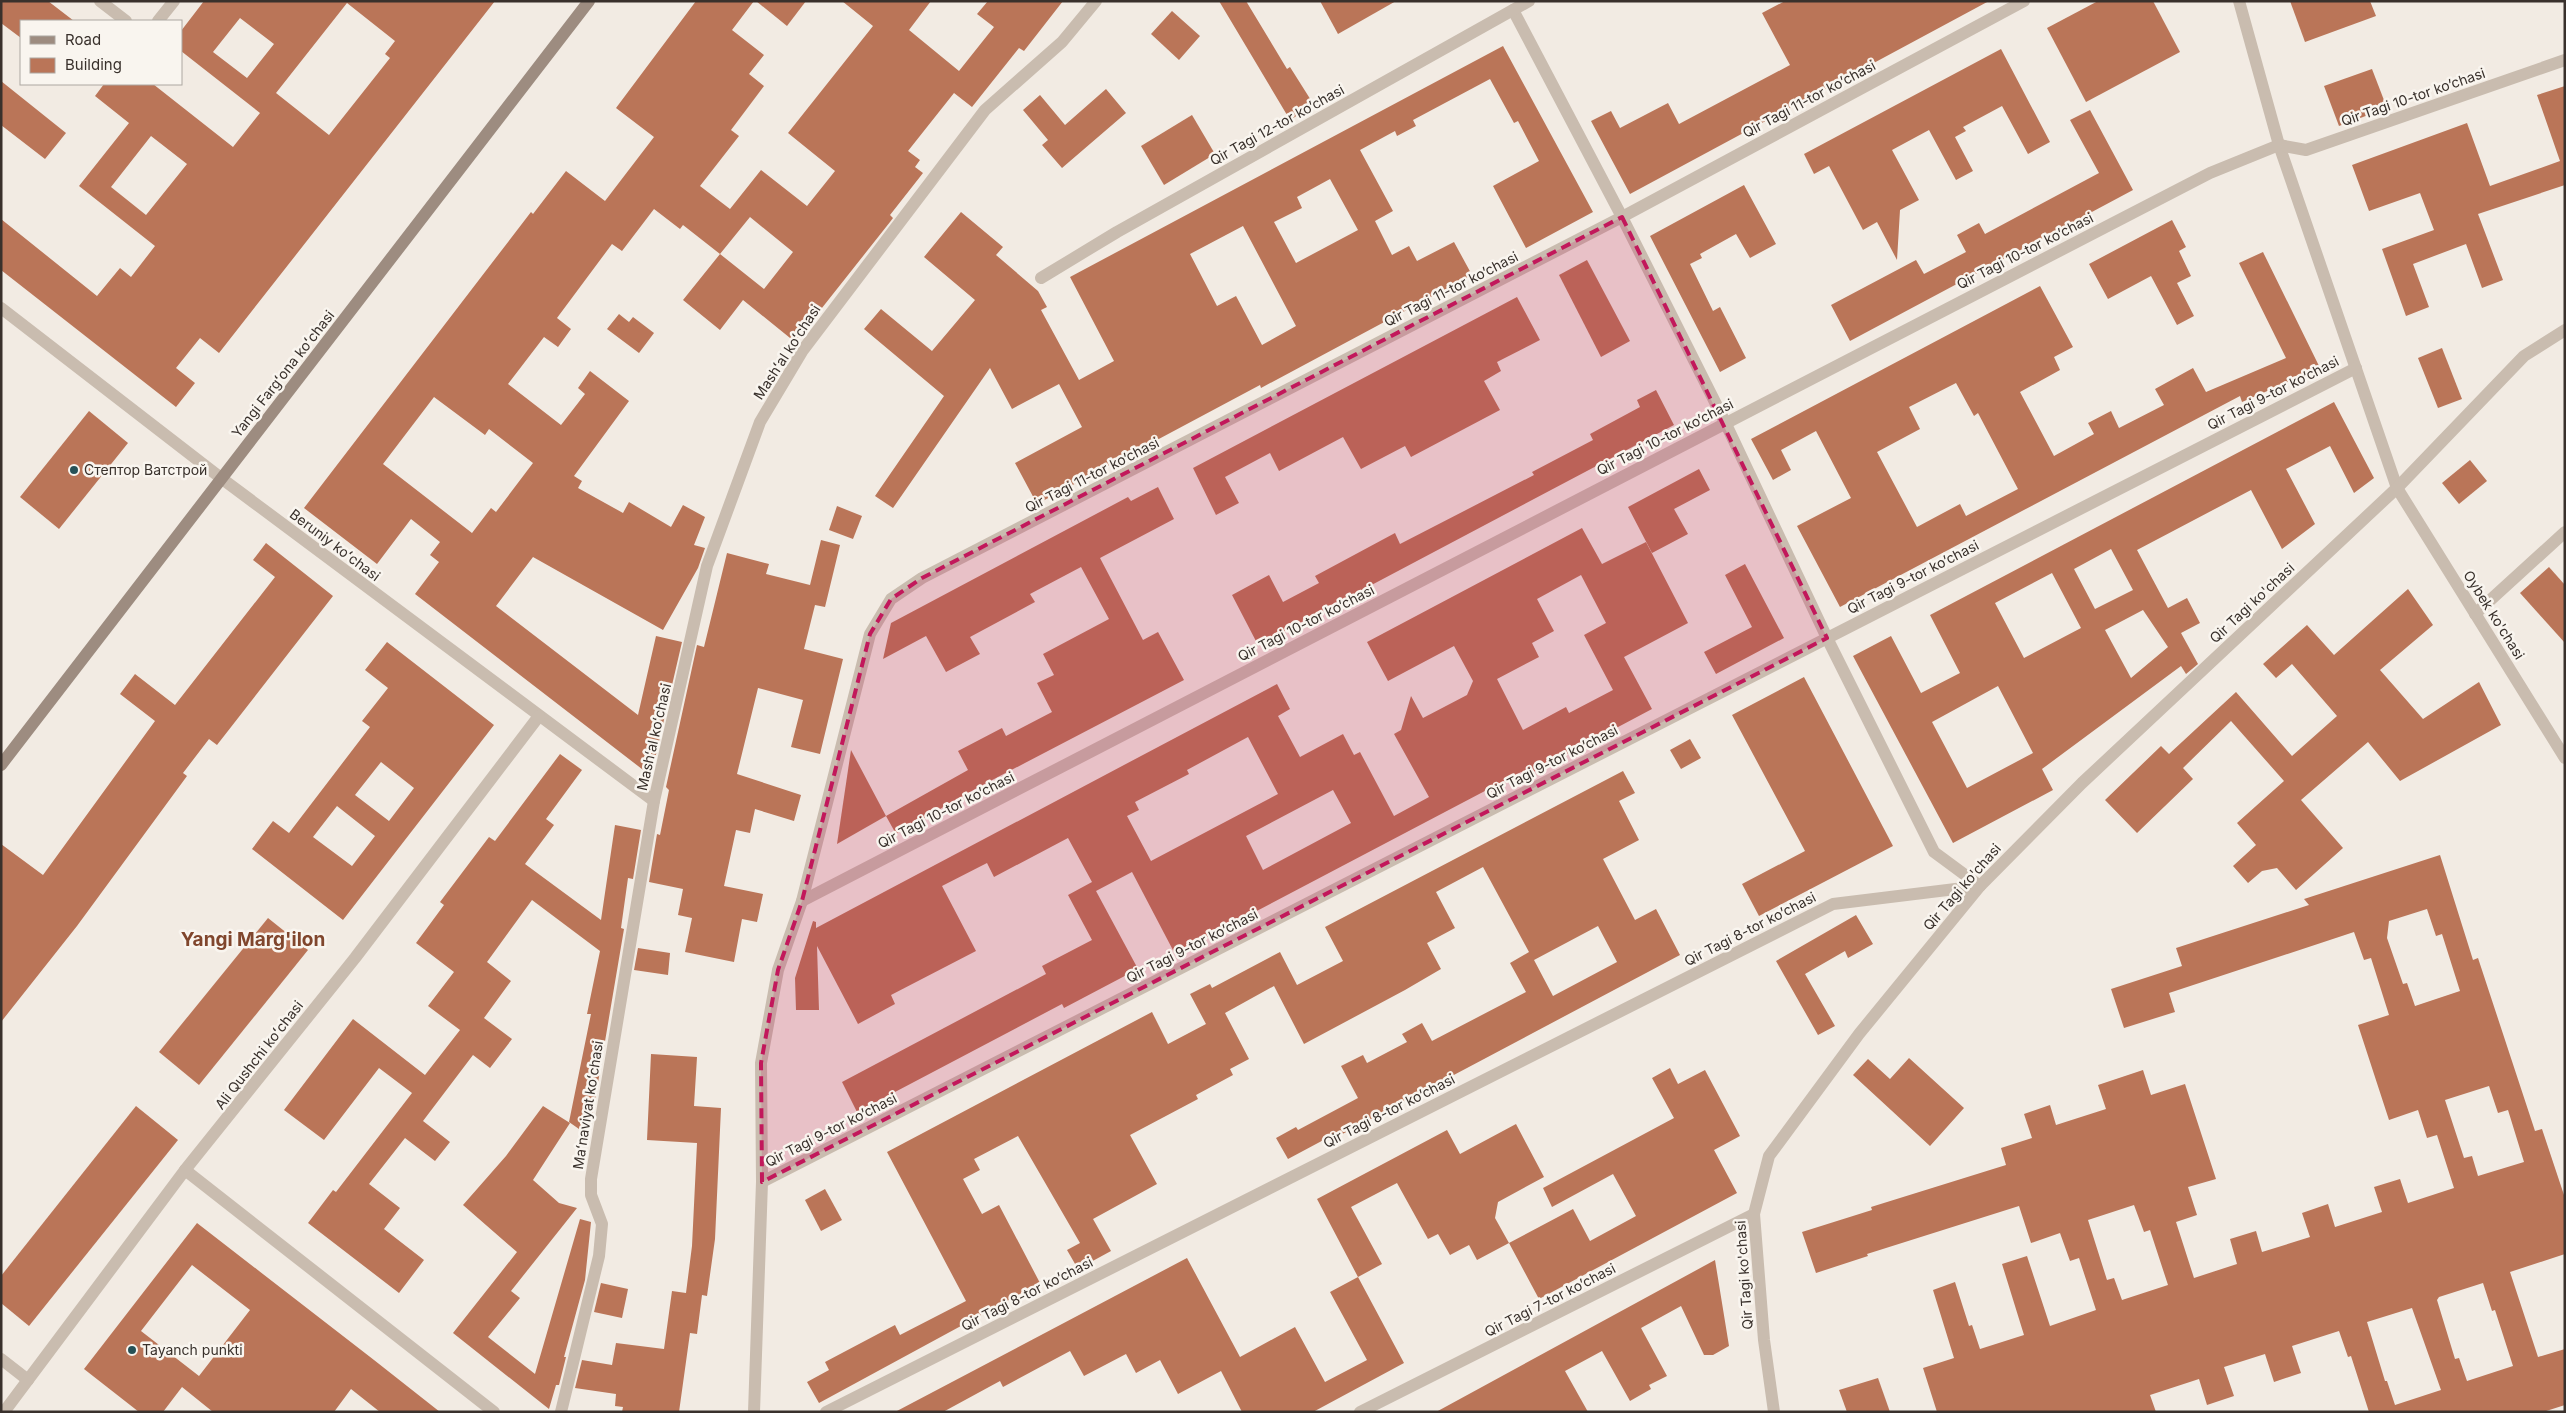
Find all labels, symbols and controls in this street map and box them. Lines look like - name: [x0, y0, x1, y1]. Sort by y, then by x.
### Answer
- legend: [20, 20, 182, 85]
- text: Road: [65, 30, 101, 49]
- text: Building: [65, 55, 122, 74]
- street label: Qir Tagi 11-tor koʼchasi: [1739, 56, 1878, 141]
- street label: Qir Tagi 10-tor koʼchasi: [2339, 64, 2487, 129]
- street label: Qir Tagi 12-tor koʼchasi: [1207, 81, 1347, 169]
- street label: Qir Tagi 10-tor koʼchasi: [1954, 209, 2096, 292]
- street label: Qir Tagi 11-tor koʼchasi: [1381, 247, 1521, 330]
- street label: Mashʻal koʻchasi: [750, 301, 824, 402]
- street label: Yangi Fargʻona koʻchasi: [228, 307, 338, 441]
- street label: Qir Tagi 9-tor koʼchasi: [2204, 352, 2341, 433]
- street label: Qir Tagi 10-tor koʼchasi: [1594, 395, 1736, 478]
- street label: Qir Tagi 11-tor koʼchasi: [1022, 433, 1162, 516]
- place label: Стептор Ватстрой: [84, 461, 207, 478]
- marker: Стептор Ватстрой: [68, 464, 80, 476]
- street label: Beruniy koʻchasi: [287, 505, 384, 584]
- street label: Qir Tagi 9-tor koʼchasi: [1844, 536, 1981, 617]
- street label: Qir Tagi ko'chasi: [2206, 559, 2298, 646]
- street label: Oybek ko'chasi: [2460, 567, 2529, 662]
- street label: Qir Tagi 10-tor koʼchasi: [1235, 581, 1377, 664]
- street label: Mashʻal koʻchasi: [633, 682, 674, 792]
- street label: Qir Tagi 9-tor koʼchasi: [1483, 721, 1620, 802]
- street label: Qir Tagi 10-tor koʼchasi: [875, 768, 1017, 851]
- street label: Qir Tagi ko'chasi: [1919, 840, 2004, 934]
- street label: Qir Tagi 8-tor koʼchasi: [1681, 888, 1818, 969]
- street label: Qir Tagi 9-tor koʼchasi: [1123, 905, 1260, 986]
- district label: Yangi Marg'ilon: [181, 928, 325, 951]
- street label: Ali Qushchi koʻchasi: [211, 997, 306, 1112]
- street label: Maʻnaviyat koʻchasi: [569, 1039, 606, 1170]
- street label: Qir Tagi 8-tor koʼchasi: [1320, 1070, 1457, 1151]
- street label: Qir Tagi 9-tor koʼchasi: [762, 1089, 899, 1170]
- street label: Qir Tagi ko'chasi: [1731, 1220, 1756, 1330]
- street label: Qir Tagi 8-tor koʼchasi: [958, 1253, 1095, 1334]
- street label: Qir Tagi 7-tor koʼchasi: [1481, 1259, 1618, 1340]
- place label: Tayanch punkti: [142, 1341, 243, 1358]
- marker: Tayanch punkti: [126, 1344, 138, 1356]

